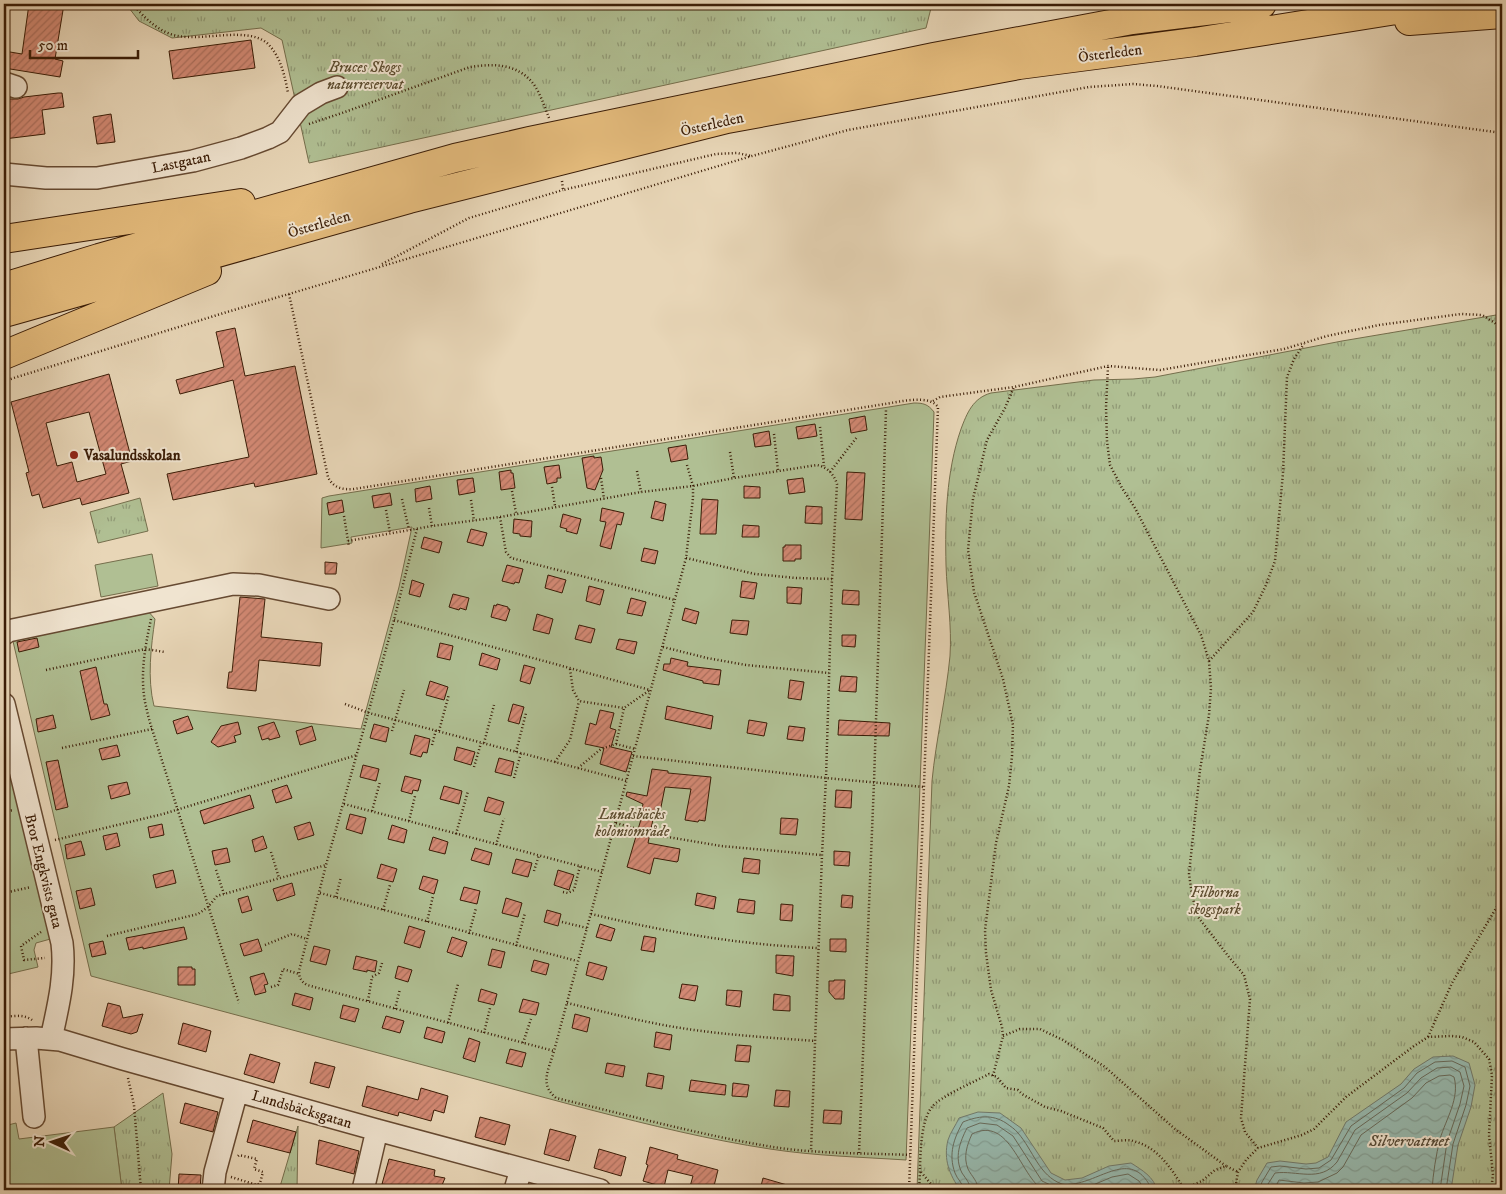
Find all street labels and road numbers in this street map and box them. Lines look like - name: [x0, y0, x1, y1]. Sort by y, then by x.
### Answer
- street label: Österleden: [1077, 40, 1143, 67]
- street label: Österleden: [679, 108, 746, 141]
- street label: Lastgatan: [150, 147, 212, 178]
- street label: Österleden: [286, 206, 353, 242]
- street label: Bror Engkvists gata: [20, 812, 67, 931]
- street label: Lundsbäcksgatan: [250, 1086, 354, 1133]

